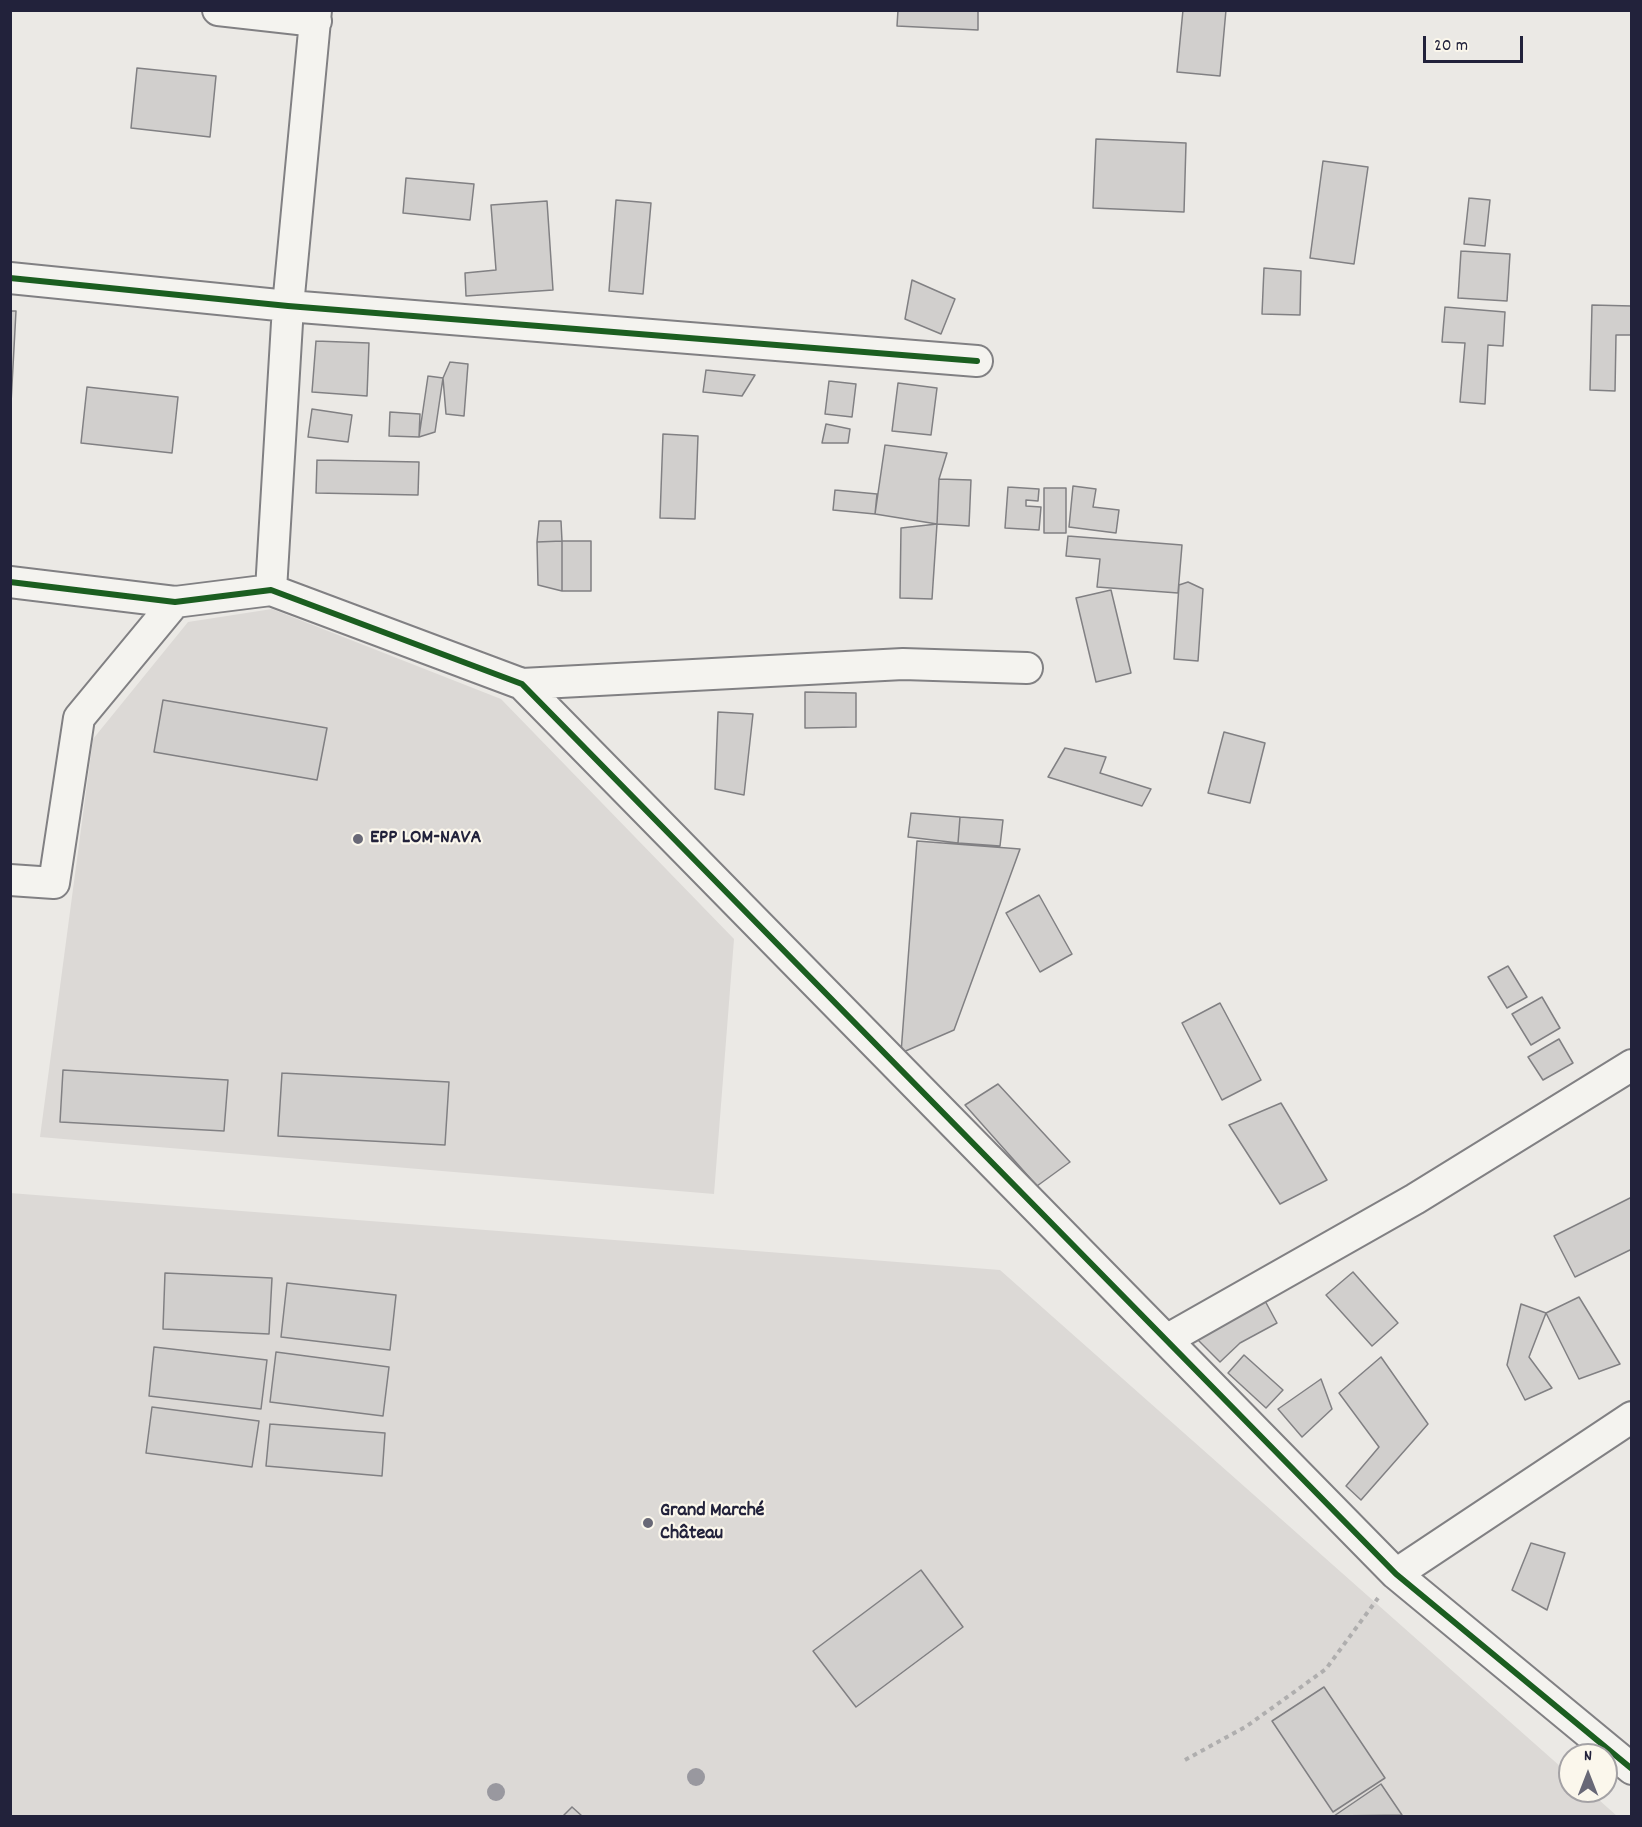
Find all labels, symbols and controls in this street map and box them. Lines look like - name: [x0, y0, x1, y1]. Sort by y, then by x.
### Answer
- scale bar: [1426, 24, 1526, 62]
- text: 20 m: [1434, 34, 1468, 59]
- place label: EPP LOM-NAVA: [370, 827, 481, 851]
- marker: EPP LOM-NAVA: [351, 832, 365, 846]
- place label: Grand Marché Château: [660, 1500, 764, 1547]
- marker: Grand Marché Château: [641, 1516, 655, 1530]
- north arrow: [1558, 1743, 1618, 1803]
- text: N: [1584, 1745, 1592, 1768]

